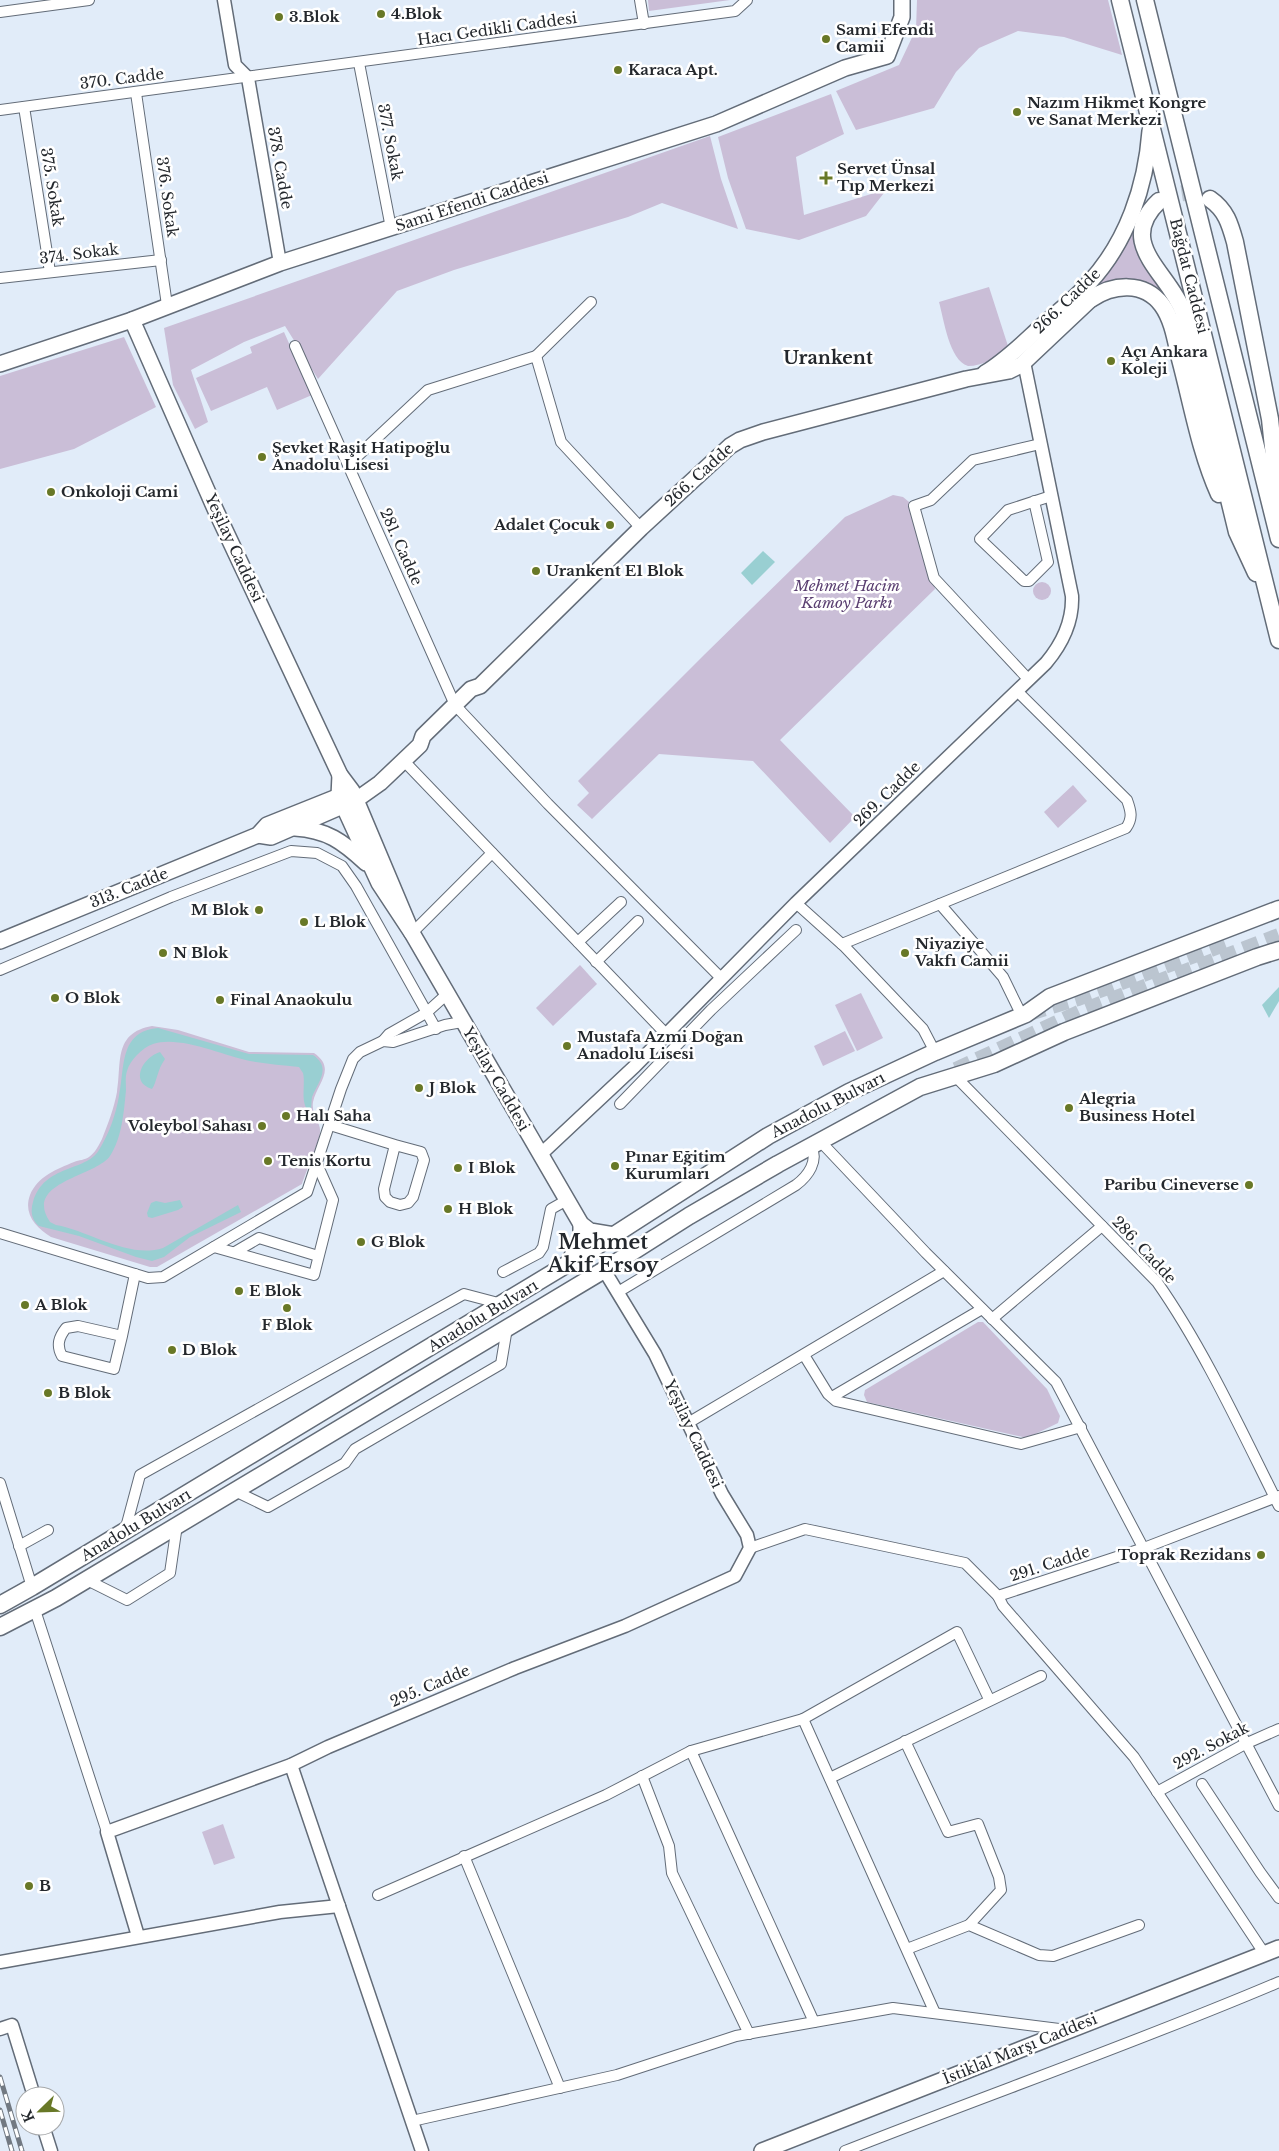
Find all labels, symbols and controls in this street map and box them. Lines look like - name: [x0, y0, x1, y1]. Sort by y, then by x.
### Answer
- place label: 4.Blok: [391, 4, 443, 23]
- place label: 3.Blok: [289, 7, 341, 26]
- marker: 4.Blok: [375, 8, 387, 20]
- street label: Hacı Gedikli Caddesi: [416, 8, 578, 49]
- marker: 3.Blok: [273, 11, 285, 23]
- place label: Sami Efendi Camii: [836, 20, 935, 56]
- marker: Sami Efendi Camii: [820, 33, 832, 45]
- place label: Karaca Apt.: [628, 60, 718, 79]
- street label: 370. Cadde: [79, 64, 165, 93]
- marker: Karaca Apt.: [612, 64, 624, 76]
- place label: Nazım Hikmet Kongre ve Sanat Merkezi: [1027, 93, 1207, 129]
- street label: 377. Sokak: [374, 102, 407, 183]
- marker: Nazım Hikmet Kongre ve Sanat Merkezi: [1011, 106, 1023, 118]
- street label: 378. Cadde: [264, 125, 297, 211]
- street label: 375. Sokak: [37, 146, 68, 228]
- street label: 376. Sokak: [152, 156, 183, 239]
- place label: Servet Ünsal Tıp Merkezi: [837, 159, 936, 195]
- street label: Sami Efendi Caddesi: [393, 168, 551, 235]
- marker: Servet Ünsal Tıp Merkezi: [819, 171, 833, 185]
- street label: Bağdat Caddesi: [1166, 216, 1213, 336]
- street label: 374. Sokak: [38, 239, 120, 268]
- street label: 266. Cadde: [1029, 264, 1104, 337]
- place label: Açı Ankara Koleji: [1120, 342, 1208, 378]
- district label: Urankent: [783, 347, 873, 369]
- marker: Açı Ankara Koleji: [1105, 355, 1117, 367]
- place label: Şevket Raşit Hatipoğlu Anadolu Lisesi: [271, 438, 451, 474]
- street label: 266. Cadde: [660, 439, 737, 510]
- marker: Şevket Raşit Hatipoğlu Anadolu Lisesi: [256, 451, 268, 463]
- place label: Onkoloji Cami: [61, 482, 179, 501]
- marker: Onkoloji Cami: [45, 486, 57, 498]
- street label: Yeşilay Caddesi: [201, 490, 268, 605]
- street label: 281. Cadde: [376, 505, 427, 588]
- place label: Adalet Çocuk: [493, 515, 601, 534]
- marker: Adalet Çocuk: [604, 519, 616, 531]
- place label: Urankent E1 Blok: [546, 561, 685, 580]
- marker: Urankent E1 Blok: [530, 565, 542, 577]
- park label: Mehmet Hacim Kamoy Parkı: [793, 576, 900, 612]
- street label: 269. Cadde: [849, 757, 924, 830]
- street label: 313. Cadde: [87, 863, 171, 912]
- place label: M Blok: [191, 900, 250, 919]
- marker: M Blok: [253, 904, 265, 916]
- place label: L Blok: [314, 912, 367, 931]
- marker: L Blok: [298, 916, 310, 928]
- place label: Niyaziye Vakfı Camii: [914, 934, 1009, 970]
- place label: N Blok: [173, 943, 229, 962]
- marker: N Blok: [157, 947, 169, 959]
- marker: Niyaziye Vakfı Camii: [899, 947, 911, 959]
- place label: O Blok: [65, 988, 121, 1007]
- place label: Final Anaokulu: [230, 990, 352, 1009]
- marker: O Blok: [49, 992, 61, 1004]
- marker: Final Anaokulu: [214, 994, 226, 1006]
- street label: Yeşilay Caddesi: [458, 1022, 534, 1134]
- place label: Mustafa Azmi Doğan Anadolu Lisesi: [576, 1027, 744, 1063]
- marker: Mustafa Azmi Doğan Anadolu Lisesi: [561, 1040, 573, 1052]
- street label: Anadolu Bulvarı: [767, 1068, 888, 1142]
- place label: J Blok: [426, 1078, 477, 1097]
- marker: J Blok: [413, 1082, 425, 1094]
- place label: Alegria Business Hotel: [1078, 1089, 1196, 1125]
- marker: Alegria Business Hotel: [1063, 1102, 1075, 1114]
- place label: Halı Saha: [296, 1106, 372, 1125]
- marker: Halı Saha: [280, 1110, 292, 1122]
- place label: Voleybol Sahası: [127, 1116, 253, 1135]
- marker: Voleybol Sahası: [256, 1120, 268, 1132]
- place label: Pınar Eğitim Kurumları: [625, 1147, 726, 1183]
- place label: Tenis Kortu: [278, 1151, 371, 1170]
- marker: Tenis Kortu: [262, 1155, 274, 1167]
- place label: I Blok: [468, 1158, 517, 1177]
- marker: Pınar Eğitim Kurumları: [609, 1160, 621, 1172]
- marker: I Blok: [452, 1162, 464, 1174]
- place label: Paribu Cineverse: [1104, 1175, 1239, 1194]
- marker: Paribu Cineverse: [1243, 1179, 1255, 1191]
- place label: H Blok: [458, 1199, 514, 1218]
- marker: H Blok: [442, 1203, 454, 1215]
- street label: 286. Cadde: [1108, 1212, 1180, 1287]
- district label: Mehmet Akif Ersoy: [546, 1230, 660, 1277]
- place label: G Blok: [371, 1232, 426, 1251]
- marker: G Blok: [355, 1236, 367, 1248]
- street label: Anadolu Bulvarı: [423, 1275, 541, 1356]
- place label: E Blok: [249, 1281, 303, 1300]
- marker: E Blok: [233, 1285, 245, 1297]
- place label: A Blok: [34, 1295, 89, 1314]
- marker: A Blok: [19, 1299, 31, 1311]
- marker: F Blok: [281, 1302, 293, 1314]
- place label: F Blok: [262, 1315, 314, 1334]
- place label: D Blok: [182, 1340, 238, 1359]
- marker: D Blok: [166, 1344, 178, 1356]
- street label: Yeşilay Caddesi: [660, 1376, 727, 1491]
- place label: B Blok: [58, 1383, 112, 1402]
- marker: B Blok: [42, 1387, 54, 1399]
- street label: Anadolu Bulvarı: [76, 1484, 194, 1565]
- street label: 291. Cadde: [1007, 1542, 1092, 1585]
- place label: Toprak Rezidans: [1118, 1545, 1251, 1564]
- marker: Toprak Rezidans: [1255, 1549, 1267, 1561]
- street label: 295. Cadde: [387, 1660, 473, 1711]
- street label: 292. Sokak: [1170, 1717, 1252, 1773]
- place label: B: [39, 1876, 51, 1895]
- marker: B: [23, 1880, 35, 1892]
- street label: İstiklal Marşı Caddesi: [940, 2009, 1100, 2088]
- north arrow: [15, 2086, 65, 2136]
- text: K: [17, 2107, 39, 2125]

